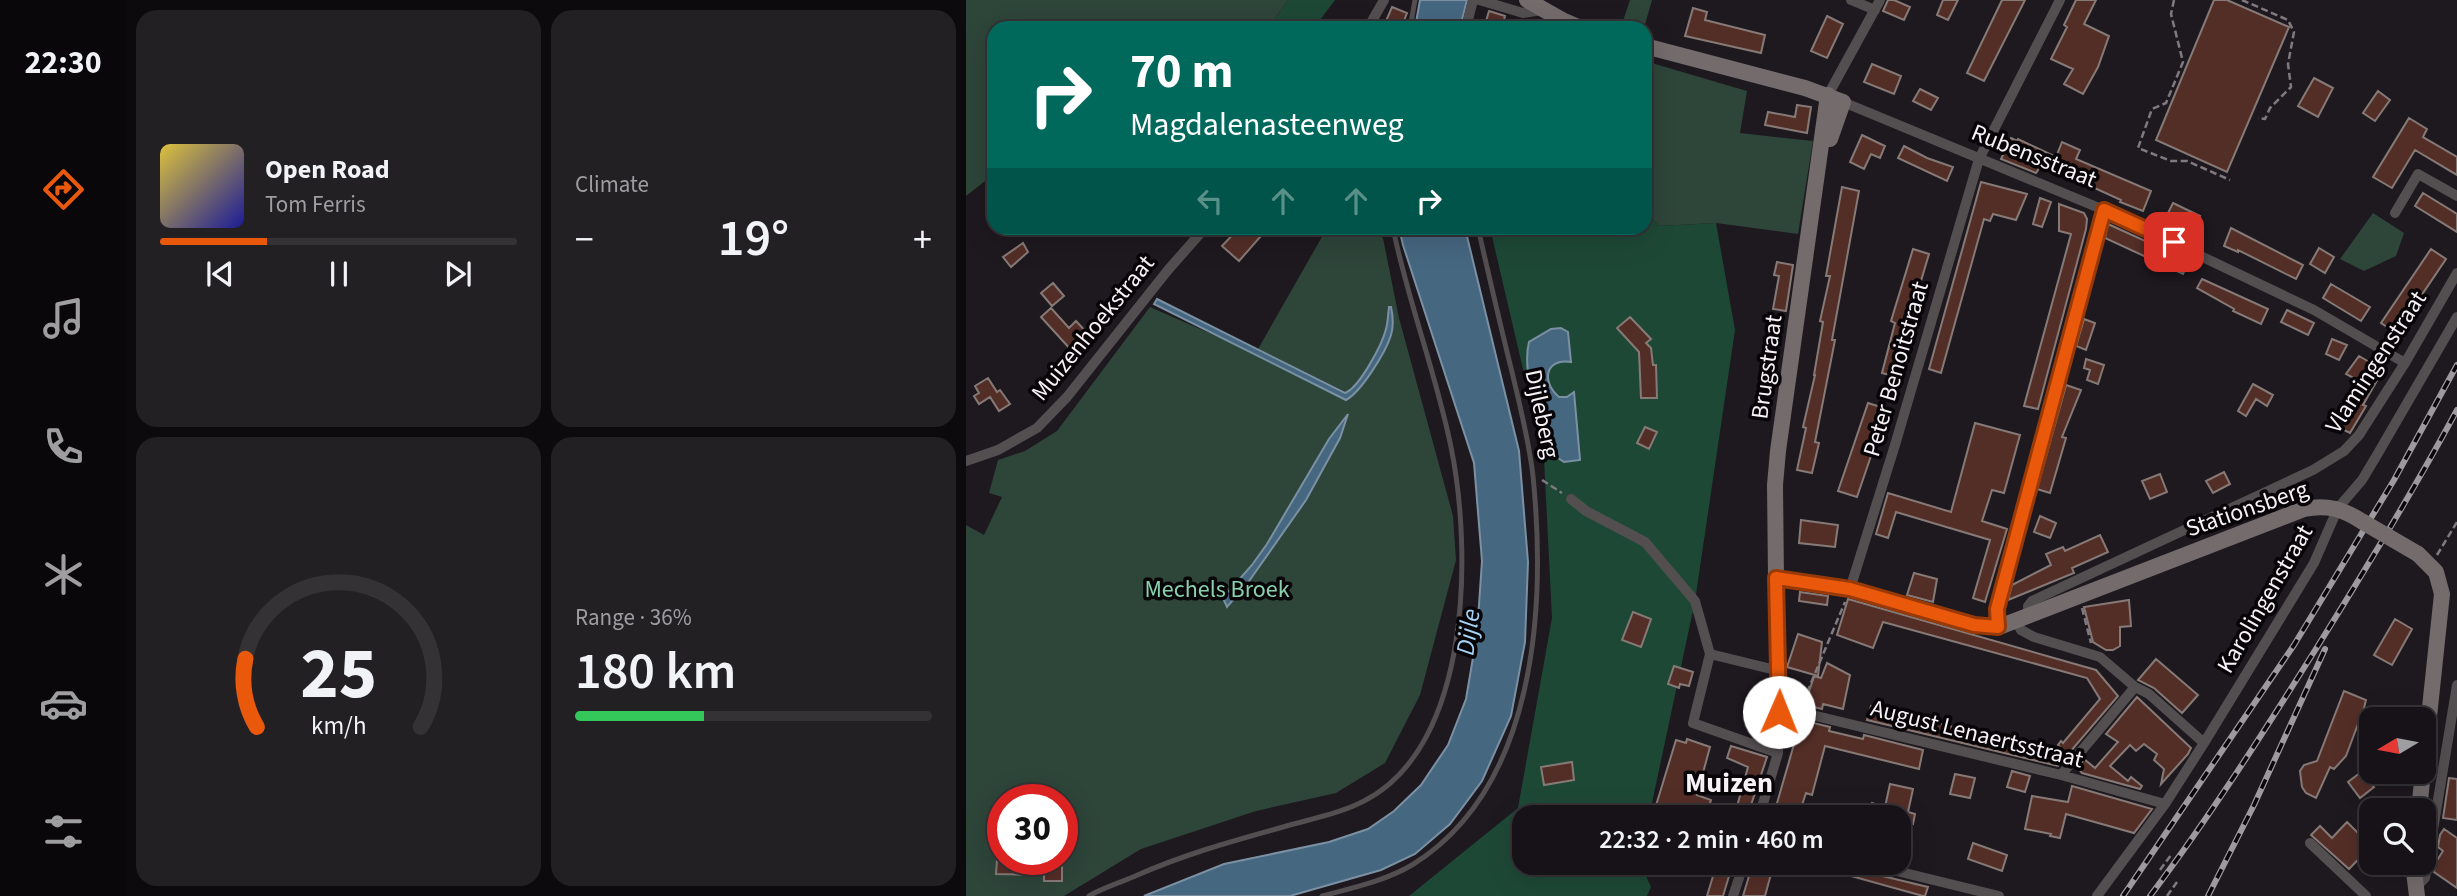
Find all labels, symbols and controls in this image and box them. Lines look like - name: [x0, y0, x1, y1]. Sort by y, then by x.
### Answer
- text: 70 m: [1130, 37, 1234, 107]
- text: 22:30: [24, 40, 102, 86]
- icon: right: [1015, 49, 1106, 140]
- text: Magdalenasteenweg: [1130, 102, 1404, 148]
- street label: Rubensstraat: [1966, 115, 2102, 197]
- text: Open Road: [265, 151, 390, 188]
- icon: directions: [39, 165, 88, 214]
- text: Climate: [575, 168, 649, 201]
- icon: left: [1191, 182, 1229, 220]
- icon: ahead: [1264, 182, 1302, 220]
- icon: ahead: [1337, 182, 1375, 220]
- icon: right: [1410, 182, 1448, 220]
- text: Tom Ferris: [265, 188, 366, 221]
- text: 19°: [718, 202, 789, 276]
- pin: [2144, 212, 2204, 272]
- text: −: [575, 213, 594, 267]
- text: +: [913, 213, 932, 267]
- icon: arrive: [2155, 223, 2193, 261]
- street label: Muizenhoekstraat: [1023, 248, 1163, 408]
- icon: previous: [201, 255, 239, 293]
- icon: pause: [320, 255, 358, 293]
- icon: next: [439, 255, 477, 293]
- street label: Peter Benoitstraat: [1854, 277, 1938, 461]
- street label: Vlamingenstraat: [2317, 284, 2435, 440]
- icon: music: [39, 294, 88, 343]
- street label: Brugstraat: [1742, 313, 1792, 421]
- street label: Dijleberg: [1516, 366, 1568, 462]
- icon: phone: [39, 422, 88, 471]
- street label: Stationsberg: [2181, 472, 2313, 546]
- street label: Karolingenstraat: [2208, 518, 2322, 680]
- icon: climate: [39, 550, 88, 599]
- park label: Mechels Broek: [1144, 572, 1290, 607]
- text: Range · 36%: [575, 601, 692, 634]
- water label: Dijle: [1446, 606, 1490, 658]
- text: 25: [300, 623, 377, 727]
- text: 180 km: [575, 635, 736, 709]
- position arrow: [1742, 675, 1816, 749]
- icon: car: [39, 679, 88, 728]
- street label: August Lenaertsstraat: [1867, 691, 2087, 777]
- north arrow: [2359, 707, 2436, 784]
- map controls: [2359, 707, 2436, 875]
- text: km/h: [311, 708, 366, 744]
- district label: Muizen: [1685, 763, 1773, 803]
- speed limit sign: 30: [987, 784, 1078, 875]
- button: search: [2359, 798, 2436, 875]
- icon: filters: [39, 807, 88, 856]
- text: 22:32 · 2 min · 460 m: [1599, 821, 1824, 858]

